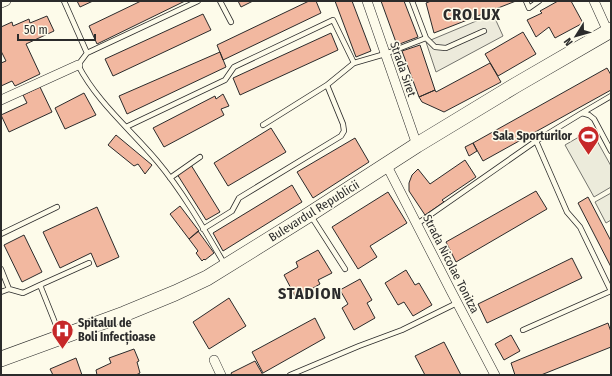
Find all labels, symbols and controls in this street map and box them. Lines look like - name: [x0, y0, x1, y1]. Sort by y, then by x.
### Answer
- district label: CROLUX: [443, 5, 501, 24]
- scale bar: [18, 16, 95, 42]
- north arrow: [556, 16, 596, 56]
- text: 50 m: [24, 23, 48, 37]
- text: N: [561, 35, 576, 48]
- street label: Strada Siret: [387, 40, 419, 98]
- sports icon: Sala Sporturilor: [575, 123, 601, 156]
- place label: Sala Sporturilor: [493, 129, 573, 143]
- street label: Bulevardul Republicii: [266, 177, 362, 245]
- street label: Strada Nicolae Tonitza: [420, 212, 482, 316]
- district label: STADION: [278, 284, 342, 303]
- place label: Spitalul de Boli Infecțioase: [78, 316, 156, 345]
- hospital icon: Spitalul de Boli Infecțioase: [49, 317, 75, 350]

